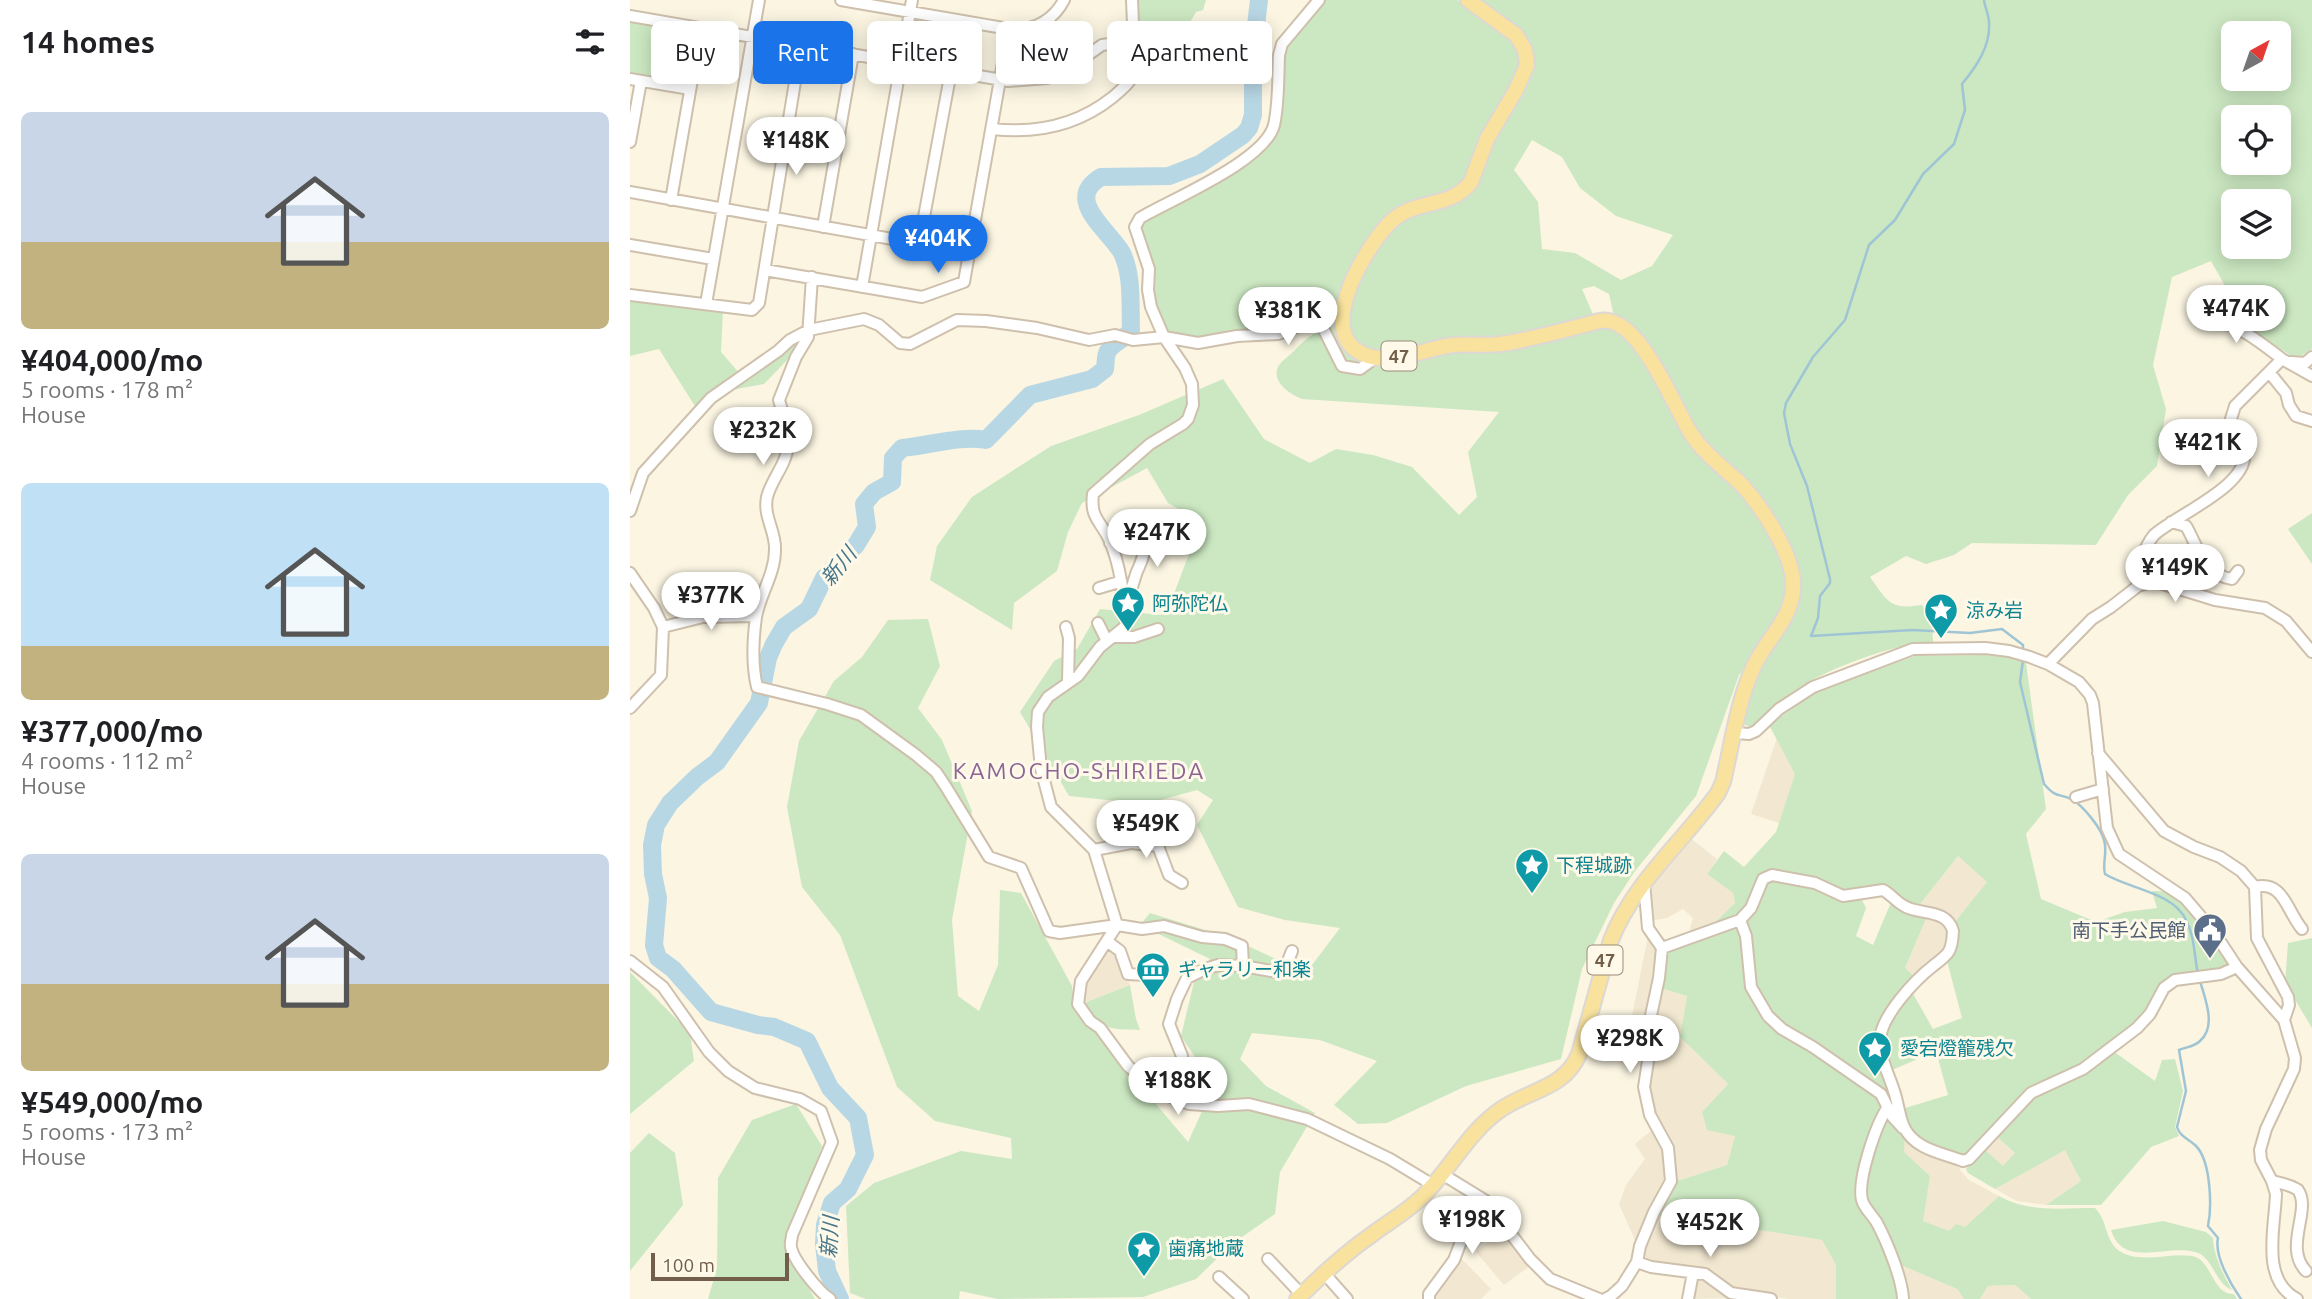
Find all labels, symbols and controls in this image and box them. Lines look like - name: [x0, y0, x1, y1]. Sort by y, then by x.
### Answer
- chip: Buy: [651, 21, 739, 84]
- chip: Rent: [753, 21, 853, 84]
- chip: Filters: [867, 21, 982, 84]
- chip: New: [996, 21, 1093, 84]
- chip: Apartment: [1107, 21, 1272, 84]
- north arrow: [2221, 21, 2291, 91]
- map controls: [2221, 21, 2291, 259]
- icon: filters: [571, 23, 609, 61]
- text: 14 homes: [21, 25, 155, 59]
- button: locate: [2221, 105, 2291, 175]
- pin: ¥148K: [747, 118, 845, 177]
- text: ¥148K: [762, 127, 830, 152]
- icon: home: [252, 158, 378, 284]
- button: layers: [2221, 189, 2291, 259]
- pin: ¥404K: [889, 216, 987, 275]
- text: ¥404K: [904, 225, 972, 250]
- pin: ¥474K: [2187, 286, 2285, 345]
- pin: ¥381K: [1239, 288, 1337, 347]
- text: ¥474K: [2202, 295, 2270, 320]
- text: ¥381K: [1254, 297, 1322, 322]
- road number: 47: [1382, 342, 1416, 370]
- text: ¥404,000/mo: [21, 343, 203, 377]
- text: 5 rooms · 178 m²: [21, 377, 193, 402]
- text: House: [21, 402, 86, 427]
- pin: ¥232K: [714, 407, 812, 467]
- text: ¥232K: [729, 417, 797, 442]
- pin: ¥421K: [2159, 420, 2257, 479]
- text: ¥421K: [2174, 429, 2242, 454]
- pin: ¥247K: [1108, 510, 1206, 569]
- text: ¥247K: [1123, 519, 1191, 544]
- icon: home: [252, 529, 378, 655]
- water label: 新川: [815, 541, 862, 590]
- pin: ¥149K: [2126, 544, 2224, 604]
- text: ¥149K: [2141, 554, 2209, 579]
- pin: ¥377K: [662, 572, 760, 632]
- text: ¥377K: [677, 582, 745, 607]
- place icon: 阿弥陀仏: [1109, 584, 1147, 633]
- place icon: 涼み岩: [1922, 591, 1960, 640]
- place label: 阿弥陀仏: [1152, 592, 1228, 614]
- place label: 涼み岩: [1966, 599, 2023, 621]
- text: ¥377,000/mo: [21, 714, 203, 748]
- text: 4 rooms · 112 m²: [21, 748, 193, 773]
- district label: KAMOCHO-SHIRIEDA: [953, 758, 1205, 783]
- text: House: [21, 773, 86, 798]
- pin: ¥549K: [1097, 800, 1195, 860]
- text: ¥549K: [1112, 810, 1180, 835]
- place icon: 下程城跡: [1513, 846, 1551, 895]
- place label: 下程城跡: [1556, 854, 1632, 876]
- icon: home: [252, 900, 378, 1026]
- public building icon: 南下手公民館: [2191, 911, 2229, 960]
- place label: 南下手公民館: [2072, 919, 2186, 941]
- road number: 47: [1588, 945, 1622, 974]
- museum icon: ギャラリー和楽: [1134, 950, 1172, 999]
- place label: ギャラリー和楽: [1178, 958, 1311, 980]
- pin: ¥298K: [1581, 1016, 1679, 1075]
- text: ¥298K: [1596, 1025, 1664, 1050]
- place icon: 愛宕燈籠残欠: [1856, 1029, 1894, 1078]
- place label: 愛宕燈籠残欠: [1900, 1037, 2014, 1059]
- pin: ¥188K: [1129, 1058, 1227, 1117]
- text: ¥188K: [1144, 1067, 1212, 1092]
- text: ¥549,000/mo: [21, 1085, 203, 1119]
- text: 5 rooms · 173 m²: [21, 1119, 193, 1144]
- text: House: [21, 1144, 86, 1169]
- pin: ¥198K: [1423, 1196, 1521, 1256]
- pin: ¥452K: [1661, 1200, 1759, 1259]
- text: ¥198K: [1438, 1206, 1506, 1231]
- text: ¥452K: [1676, 1209, 1744, 1234]
- water label: 新川: [816, 1213, 843, 1259]
- place icon: 歯痛地蔵: [1125, 1229, 1163, 1278]
- place label: 歯痛地蔵: [1168, 1237, 1244, 1259]
- scale bar: [651, 1250, 789, 1282]
- text: 100 m: [662, 1254, 715, 1276]

